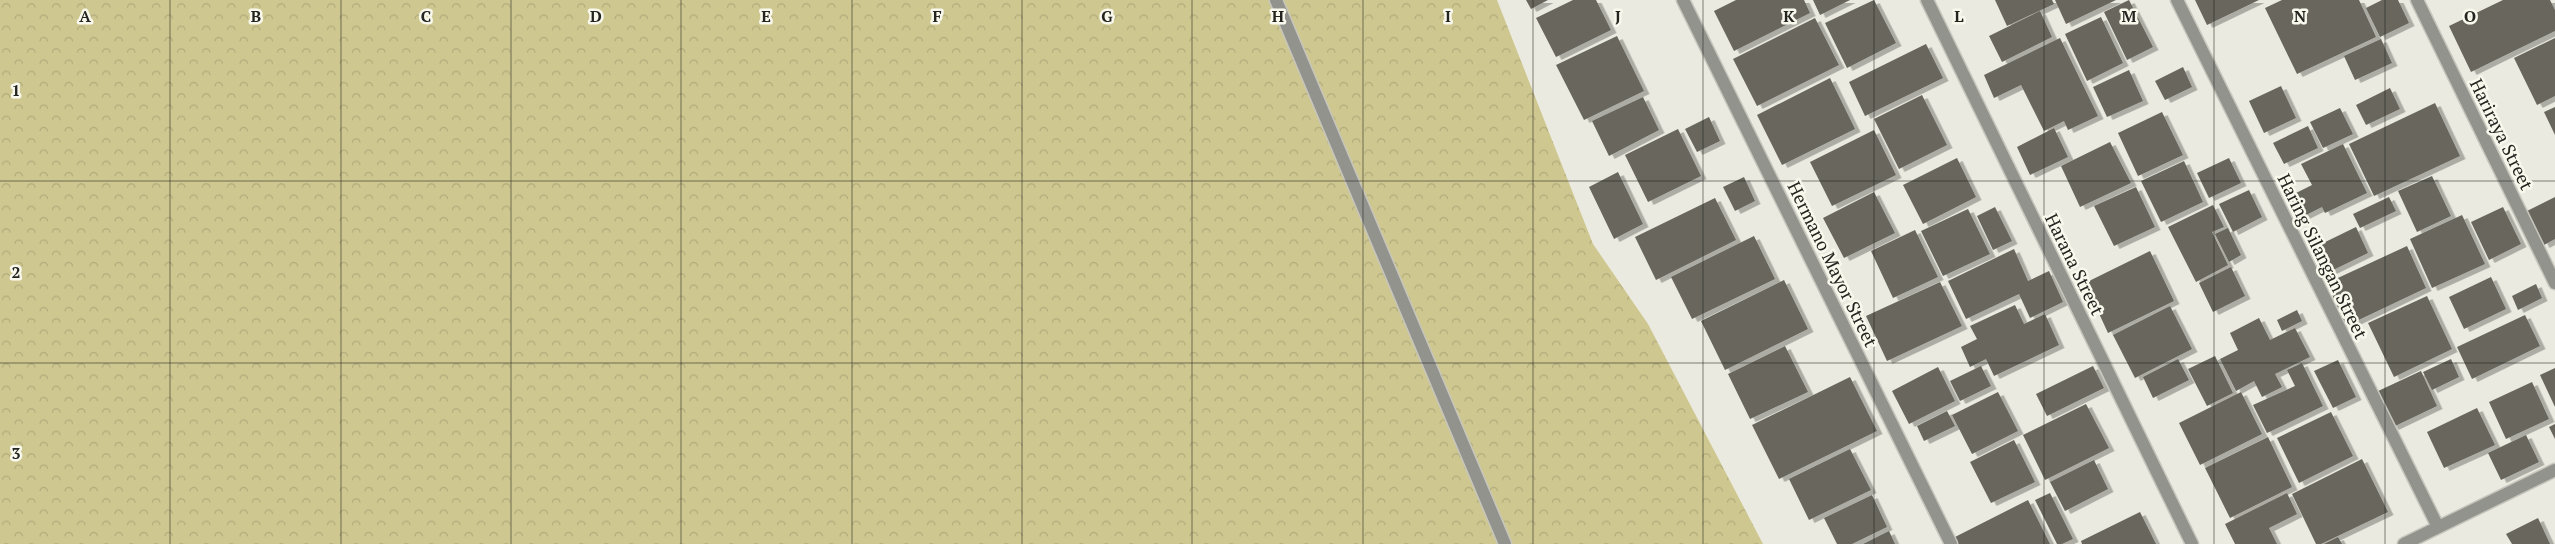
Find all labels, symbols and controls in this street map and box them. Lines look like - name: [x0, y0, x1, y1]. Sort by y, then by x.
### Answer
- text: A: [79, 5, 91, 27]
- text: B: [251, 5, 261, 27]
- text: C: [421, 5, 431, 27]
- text: D: [590, 5, 602, 27]
- text: E: [761, 5, 771, 27]
- text: F: [932, 5, 942, 27]
- text: G: [1101, 5, 1113, 27]
- text: H: [1272, 5, 1284, 27]
- text: I: [1445, 5, 1451, 27]
- text: J: [1615, 5, 1621, 27]
- text: K: [1783, 5, 1795, 27]
- text: L: [1954, 5, 1964, 27]
- text: M: [2122, 5, 2137, 27]
- text: N: [2294, 5, 2306, 27]
- text: O: [2464, 5, 2476, 27]
- street label: Hariraya Street: [2465, 74, 2539, 194]
- text: 1: [11, 79, 21, 101]
- street label: Haring Silangan Street: [2273, 169, 2374, 343]
- street label: Hermano Mayor Street: [1782, 177, 1884, 351]
- street label: Harana Street: [2040, 209, 2110, 319]
- text: 2: [11, 261, 21, 283]
- text: 3: [11, 442, 21, 464]

